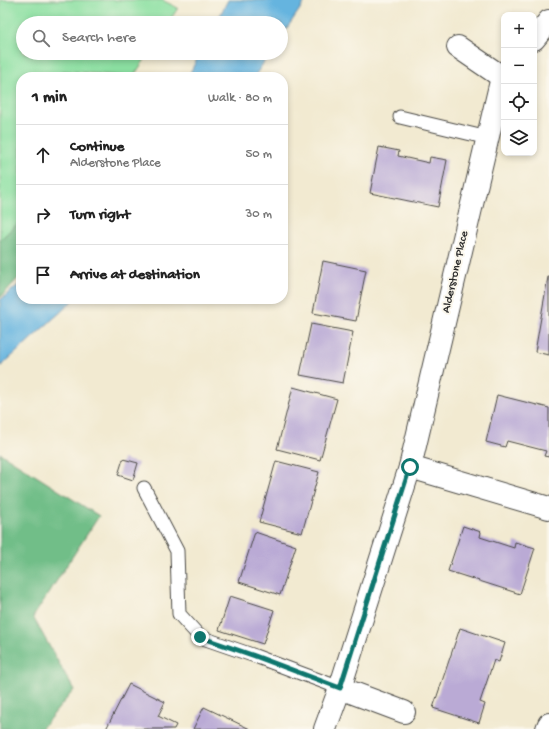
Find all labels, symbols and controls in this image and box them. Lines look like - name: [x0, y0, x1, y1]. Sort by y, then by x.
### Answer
- map controls: [501, 12, 537, 156]
- button: +: [501, 12, 537, 48]
- search box: [16, 16, 288, 60]
- icon: search: [30, 27, 52, 49]
- text: Search here: [62, 29, 136, 47]
- button: −: [501, 48, 537, 84]
- button: locate: [501, 84, 537, 120]
- text: 1 min: [32, 88, 67, 108]
- text: Walk · 80 m: [208, 91, 272, 106]
- button: layers: [501, 120, 537, 156]
- text: Continue: [70, 138, 124, 156]
- icon: ahead: [32, 144, 54, 166]
- text: 50 m: [245, 147, 272, 162]
- text: Alderstone Place: [70, 156, 161, 171]
- icon: right: [32, 204, 54, 226]
- text: Turn right: [70, 206, 130, 224]
- text: 30 m: [246, 207, 272, 222]
- street label: Alderstone Place: [440, 229, 472, 314]
- icon: arrive: [32, 264, 54, 286]
- text: Arrive at destination: [70, 266, 200, 284]
- route start: [401, 458, 419, 476]
- route end: [191, 628, 209, 646]

